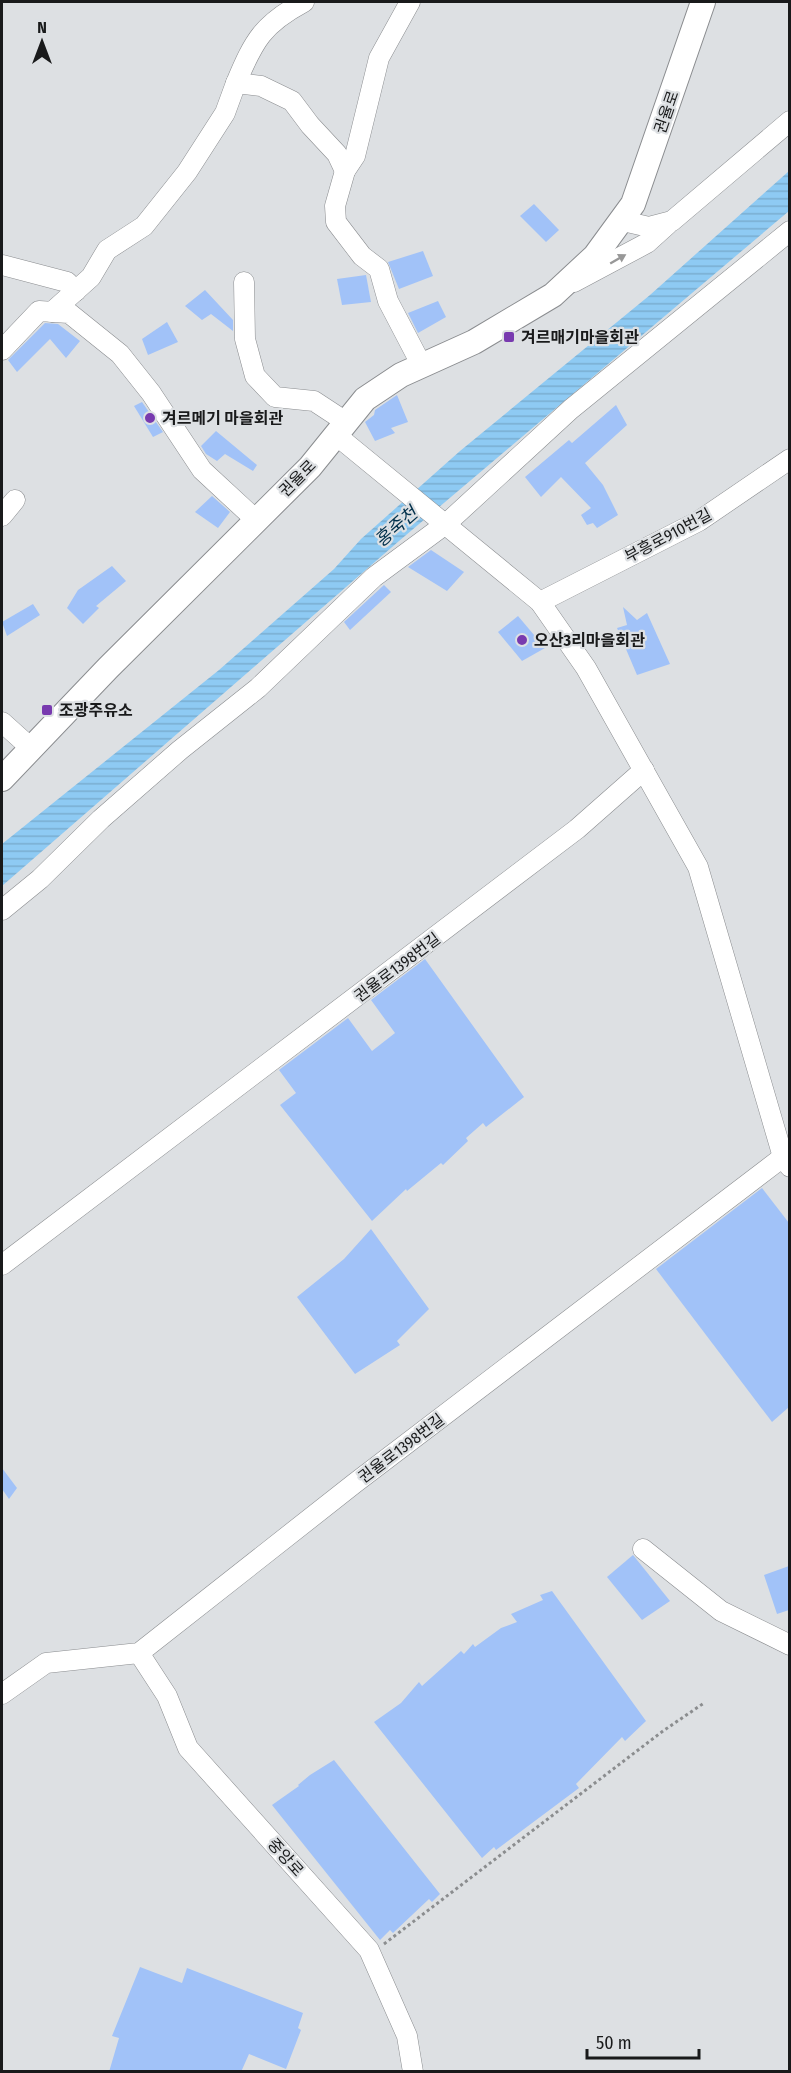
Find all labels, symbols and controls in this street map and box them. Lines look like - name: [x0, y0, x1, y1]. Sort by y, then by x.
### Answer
- north arrow: [12, 12, 72, 72]
- text: N: [37, 18, 47, 37]
- street label: 권율로: [650, 88, 683, 136]
- one-way arrow: [610, 254, 626, 265]
- place label: 겨르매기마을회관: [521, 328, 639, 347]
- marker: 겨르매기마을회관: [502, 330, 516, 344]
- place label: 겨르메기 마을회관: [162, 409, 283, 428]
- marker: 겨르메기 마을회관: [143, 411, 157, 425]
- street label: 권율로: [275, 456, 320, 501]
- water label: 홍죽천: [370, 501, 424, 552]
- street label: 부흥로910번길: [622, 505, 715, 566]
- place label: 오산3리마을회관: [534, 631, 645, 650]
- marker: 오산3리마을회관: [515, 633, 529, 647]
- place label: 조광주유소: [59, 701, 133, 720]
- marker: 조광주유소: [40, 703, 54, 717]
- street label: 권율로1398번길: [351, 929, 444, 1006]
- street label: 권율로1398번길: [355, 1410, 448, 1487]
- street label: 중앙로: [264, 1835, 308, 1880]
- scale bar: [587, 2022, 700, 2060]
- text: 50 m: [596, 2032, 632, 2054]

